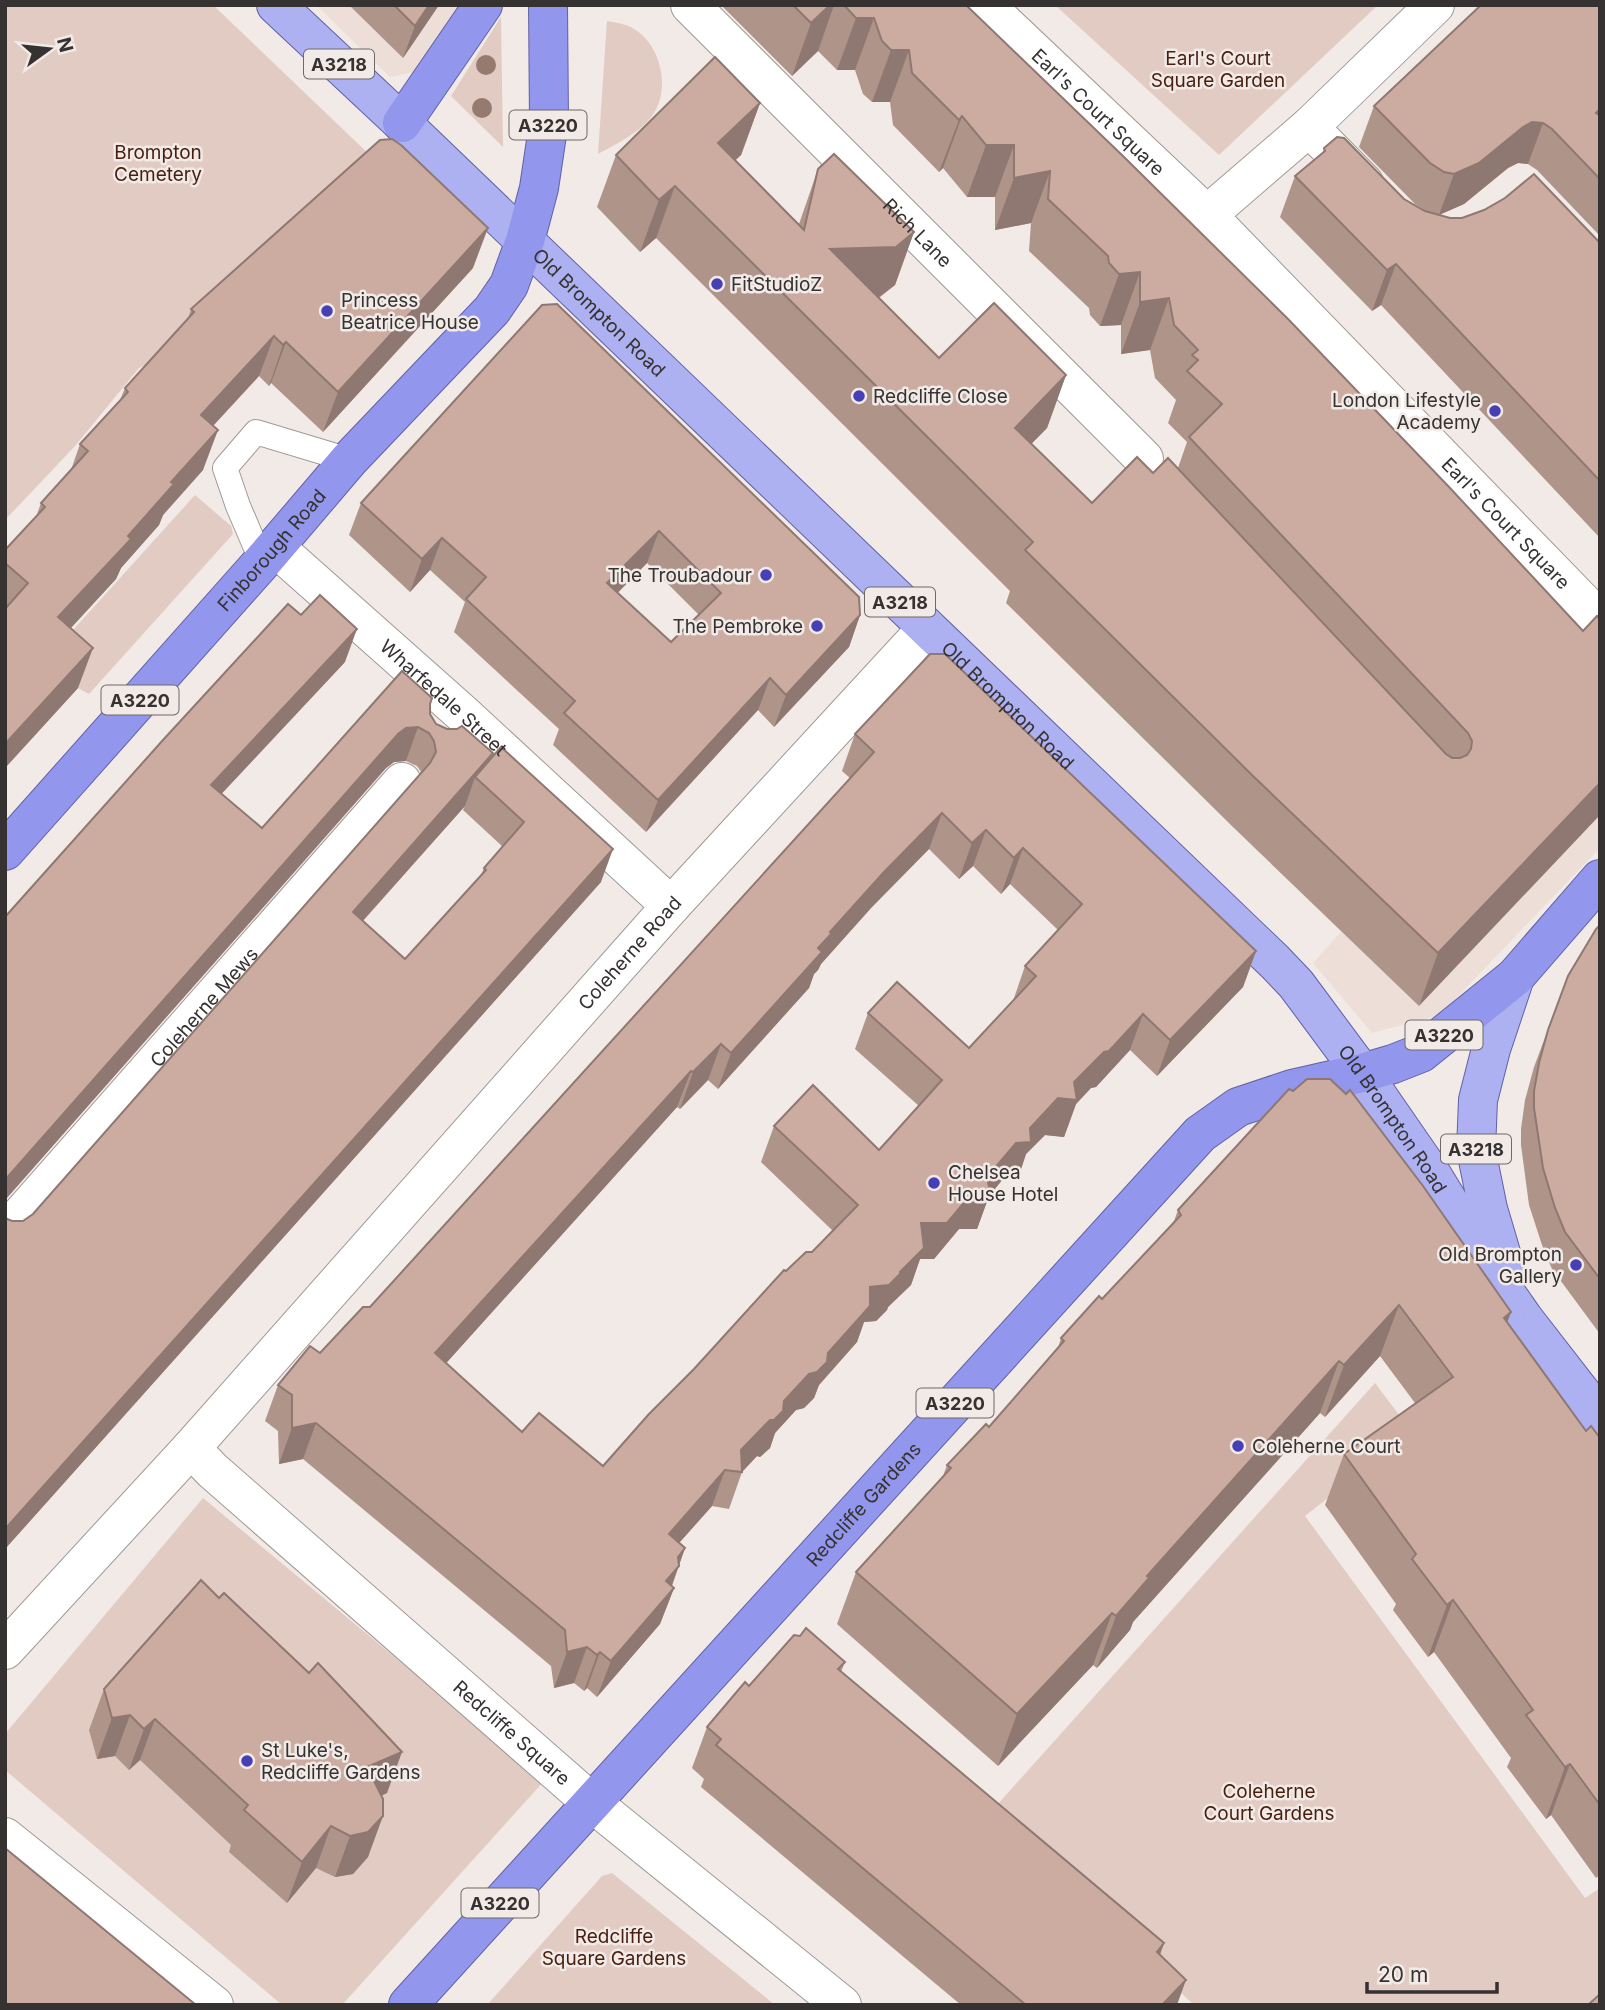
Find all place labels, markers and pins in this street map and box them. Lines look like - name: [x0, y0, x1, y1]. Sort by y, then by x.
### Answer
- place label: FitStudioZ: [731, 273, 822, 296]
- marker: FitStudioZ: [709, 276, 725, 292]
- place label: Princess Beatrice House: [341, 289, 479, 334]
- marker: Princess Beatrice House: [319, 303, 335, 319]
- place label: Redcliffe Close: [873, 385, 1008, 408]
- marker: Redcliffe Close: [851, 388, 867, 404]
- place label: London Lifestyle Academy: [1332, 389, 1481, 434]
- marker: London Lifestyle Academy: [1487, 403, 1503, 419]
- place label: The Troubadour: [608, 564, 752, 587]
- marker: The Troubadour: [758, 567, 774, 583]
- place label: The Pembroke: [672, 615, 803, 638]
- marker: The Pembroke: [809, 618, 825, 634]
- place label: Chelsea House Hotel: [948, 1161, 1058, 1206]
- marker: Chelsea House Hotel: [926, 1175, 942, 1191]
- place label: Old Brompton Gallery: [1438, 1243, 1562, 1288]
- marker: Old Brompton Gallery: [1568, 1257, 1584, 1273]
- place label: Coleherne Court: [1252, 1435, 1401, 1458]
- marker: Coleherne Court: [1230, 1438, 1246, 1454]
- place label: St Luke's, Redcliffe Gardens: [261, 1739, 421, 1784]
- marker: St Luke's, Redcliffe Gardens: [239, 1753, 255, 1769]

